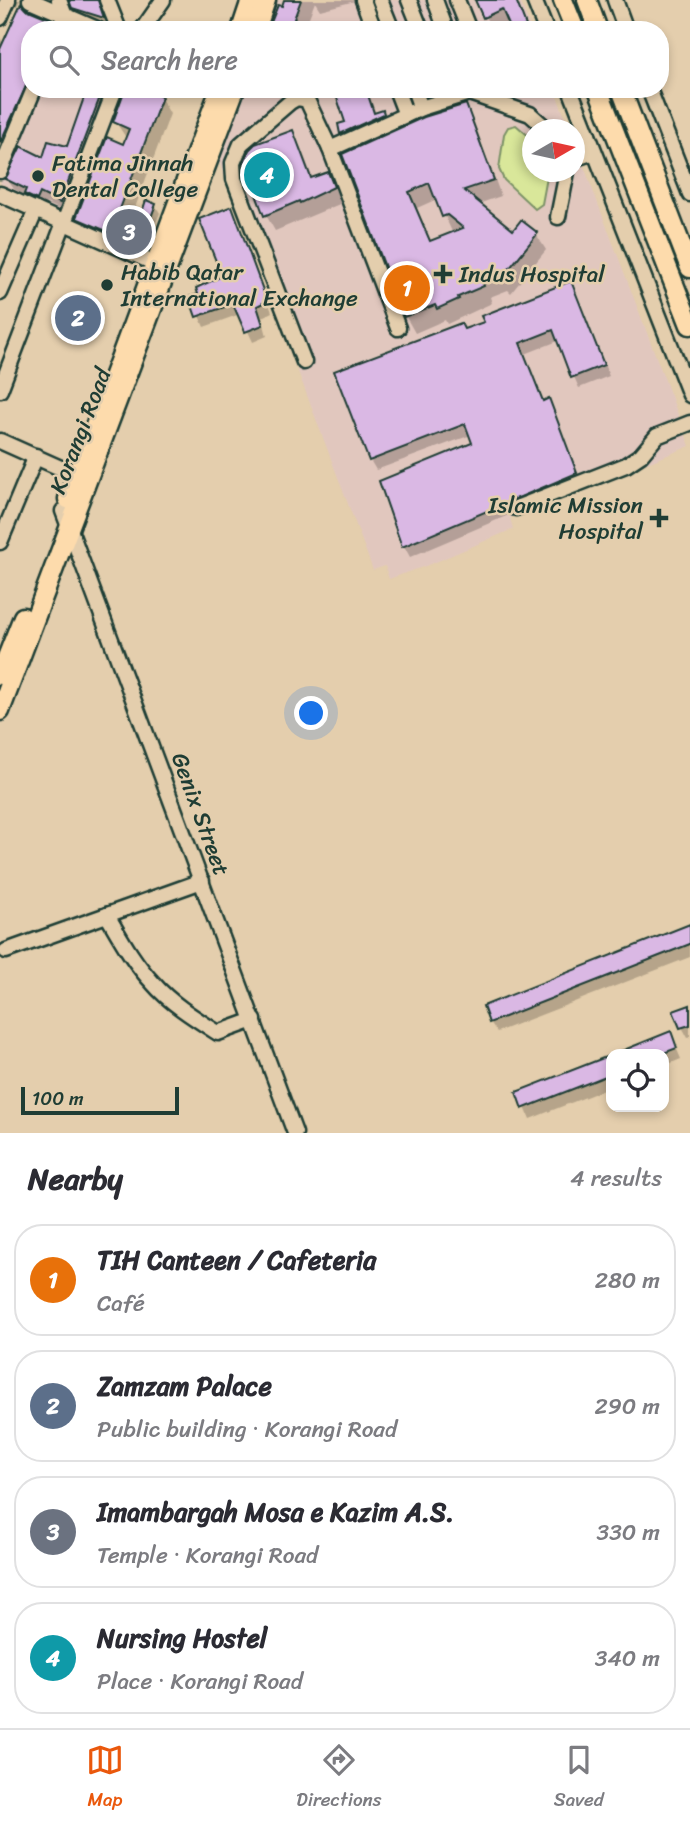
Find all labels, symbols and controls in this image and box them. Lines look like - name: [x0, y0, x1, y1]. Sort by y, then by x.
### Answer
- search box: [21, 21, 669, 98]
- text: Search here: [101, 37, 238, 83]
- icon: search: [45, 41, 83, 79]
- north arrow: [522, 119, 585, 182]
- place label: Fatima Jinnah Dental College: [52, 143, 198, 210]
- pin: 4: [244, 149, 290, 201]
- marker: Fatima Jinnah Dental College: [30, 168, 46, 184]
- pin: 3: [106, 206, 152, 258]
- place label: Habib Qatar International Exchange: [120, 252, 358, 319]
- place label: Indus Hospital: [458, 254, 605, 295]
- pin: 1: [384, 262, 430, 314]
- marker: Indus Hospital: [433, 264, 453, 284]
- marker: Habib Qatar International Exchange: [99, 277, 115, 293]
- pin: 2: [55, 292, 101, 344]
- street label: Korangi Road: [38, 360, 124, 500]
- place label: Islamic Mission Hospital: [487, 485, 643, 552]
- marker: Islamic Mission Hospital: [649, 508, 669, 528]
- your location: [294, 696, 328, 730]
- street label: Genix Street: [159, 747, 242, 882]
- map controls: [606, 1049, 669, 1112]
- button: locate: [606, 1049, 669, 1112]
- text: 100 m: [32, 1082, 84, 1115]
- scale bar: [21, 1084, 178, 1116]
- text: Nearby: [28, 1152, 123, 1206]
- text: 4 results: [570, 1158, 662, 1199]
- text: TIH Canteen / Cafeteria: [97, 1237, 376, 1283]
- text: 1: [48, 1260, 58, 1301]
- text: 280 m: [595, 1260, 660, 1301]
- text: Café: [97, 1283, 145, 1324]
- text: Zamzam Palace: [97, 1363, 272, 1409]
- text: 2: [46, 1386, 60, 1427]
- text: 290 m: [594, 1386, 660, 1427]
- text: Public building · Korangi Road: [97, 1409, 397, 1450]
- text: Imambargah Mosa e Kazim A.S.: [97, 1489, 454, 1535]
- text: 3: [47, 1512, 59, 1553]
- text: 330 m: [597, 1512, 660, 1553]
- text: Temple · Korangi Road: [97, 1535, 318, 1576]
- text: Nursing Hostel: [97, 1615, 267, 1661]
- text: 4: [46, 1638, 60, 1679]
- text: 340 m: [595, 1638, 660, 1679]
- text: Place · Korangi Road: [97, 1661, 303, 1702]
- tab: Map: [86, 1741, 124, 1816]
- tab: Directions: [296, 1741, 382, 1816]
- tab: Saved: [554, 1741, 604, 1816]

